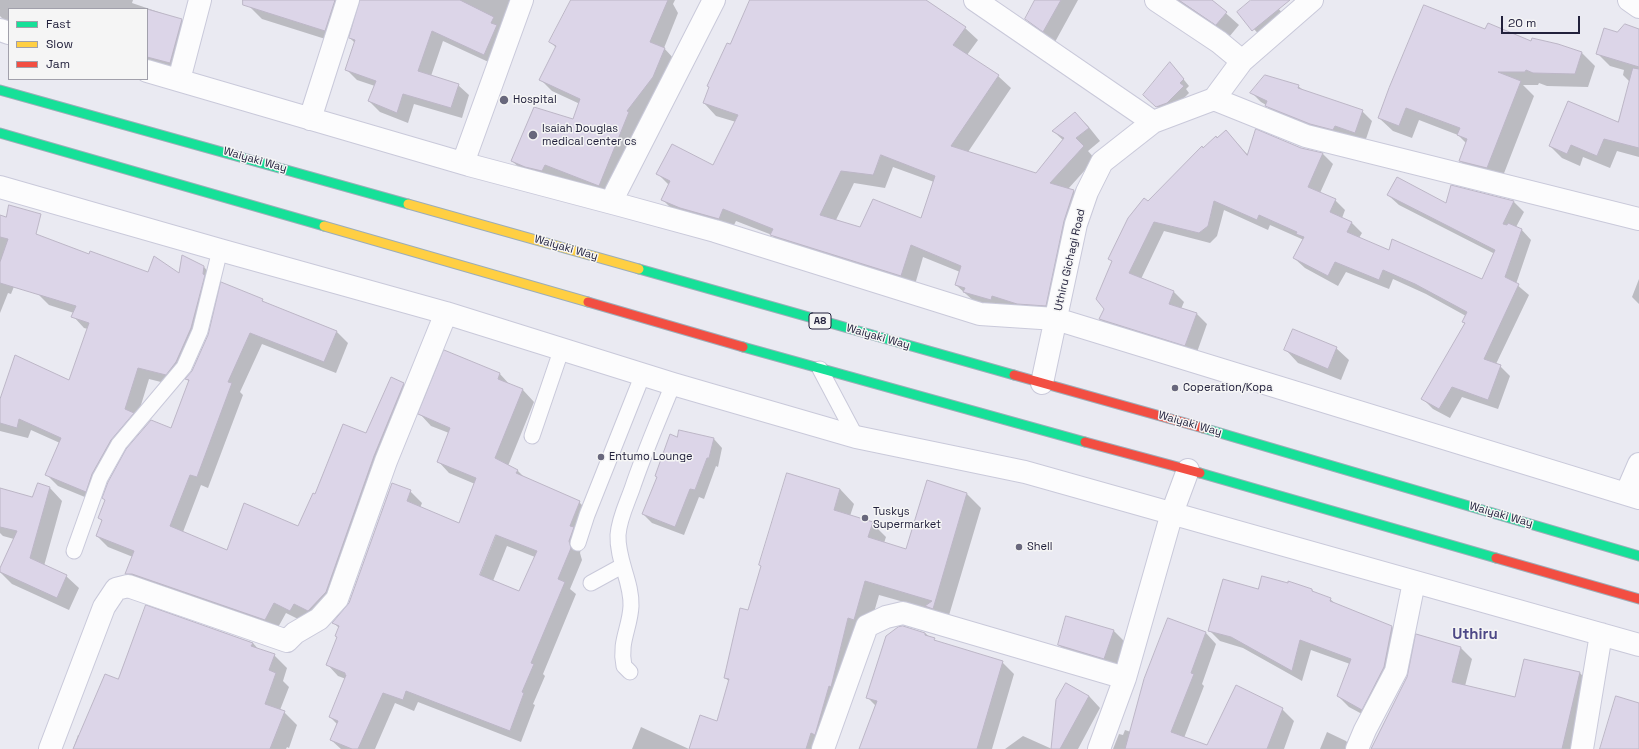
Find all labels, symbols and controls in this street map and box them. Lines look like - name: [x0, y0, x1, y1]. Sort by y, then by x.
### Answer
- legend: [8, 8, 148, 80]
- scale bar: [1503, 8, 1582, 34]
- text: 20 m: [1508, 15, 1536, 31]
- text: Fast: [46, 16, 71, 32]
- text: Slow: [46, 36, 73, 52]
- text: Jam: [46, 56, 70, 72]
- place label: Hospital: [513, 93, 557, 107]
- marker: Hospital: [498, 94, 510, 106]
- place label: Isaiah Douglas medical center cs: [542, 122, 637, 148]
- marker: Isaiah Douglas medical center cs: [527, 129, 539, 141]
- street label: Waiyaki Way: [222, 145, 288, 175]
- street label: Uthiru Gichagi Road: [1052, 208, 1088, 312]
- street label: Waiyaki Way: [533, 233, 599, 263]
- road number: A8: [809, 313, 831, 329]
- street label: Waiyaki Way: [845, 322, 911, 352]
- place label: Coperation/Kopa: [1183, 381, 1272, 395]
- marker: Coperation/Kopa: [1170, 383, 1180, 393]
- street label: Waiyaki Way: [1157, 409, 1223, 439]
- place label: Entumo Lounge: [609, 450, 692, 464]
- marker: Entumo Lounge: [596, 452, 606, 462]
- street label: Waiyaki Way: [1468, 500, 1534, 530]
- place label: Tuskys Supermarket: [873, 505, 941, 531]
- marker: Tuskys Supermarket: [860, 513, 870, 523]
- place label: Shell: [1027, 540, 1052, 554]
- marker: Shell: [1014, 542, 1024, 552]
- district label: Uthiru: [1452, 626, 1498, 644]

